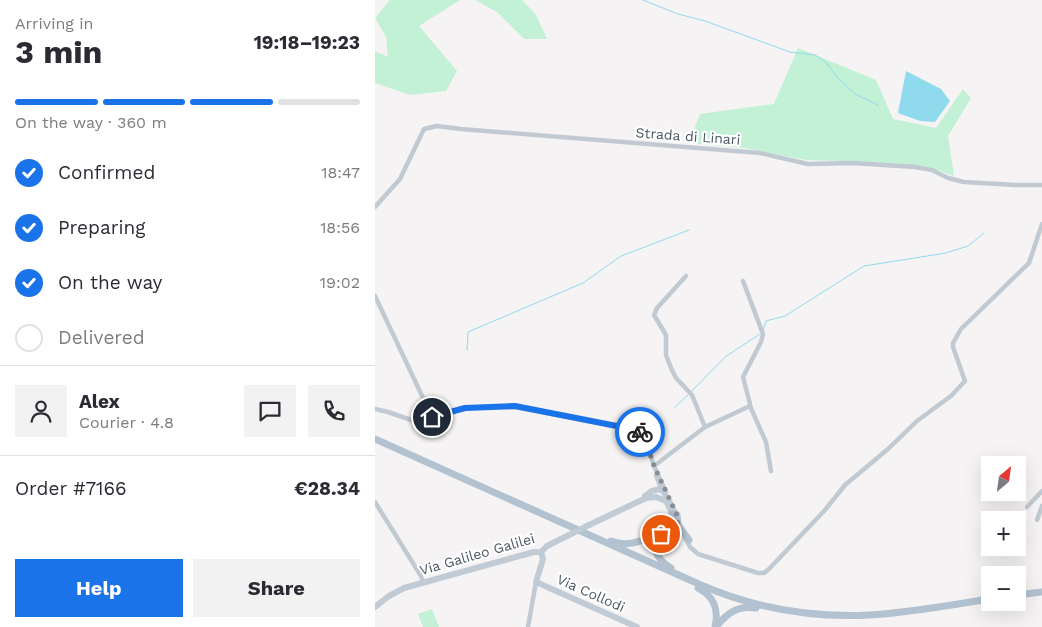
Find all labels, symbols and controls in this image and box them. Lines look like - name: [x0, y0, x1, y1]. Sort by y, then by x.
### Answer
- text: Arriving in: [15, 14, 93, 33]
- text: 19:18–19:23: [254, 31, 360, 54]
- text: 3 min: [15, 33, 102, 71]
- text: On the way · 360 m: [15, 113, 167, 132]
- street label: Strada di Linari: [635, 124, 741, 148]
- icon: check: [15, 159, 43, 187]
- text: Confirmed: [58, 161, 155, 184]
- text: 18:47: [321, 163, 360, 182]
- icon: check: [15, 214, 43, 242]
- text: Preparing: [58, 216, 145, 239]
- text: 18:56: [320, 218, 360, 237]
- icon: check: [15, 269, 43, 297]
- text: On the way: [58, 271, 162, 294]
- text: 19:02: [320, 273, 360, 292]
- text: Delivered: [58, 326, 145, 349]
- button: person: [15, 385, 67, 437]
- button: chat: [244, 385, 296, 437]
- button: phone: [308, 385, 360, 437]
- text: Alex: [79, 390, 120, 413]
- pin: [411, 396, 453, 438]
- icon: home: [418, 403, 446, 431]
- courier: [615, 407, 665, 457]
- text: Courier · 4.8: [79, 413, 174, 432]
- icon: bike: [626, 418, 654, 446]
- north arrow: [981, 456, 1026, 501]
- map controls: [981, 456, 1026, 611]
- text: Order #7166: [15, 477, 127, 500]
- text: €28.34: [294, 477, 360, 500]
- button: +: [981, 511, 1026, 556]
- pin: [640, 513, 682, 555]
- icon: bag: [647, 520, 675, 548]
- street label: Via Galileo Galilei: [418, 530, 536, 578]
- button: Help: [15, 559, 183, 617]
- button: Share: [193, 559, 360, 617]
- button: −: [981, 566, 1026, 611]
- street label: Via Collodi: [555, 571, 627, 615]

